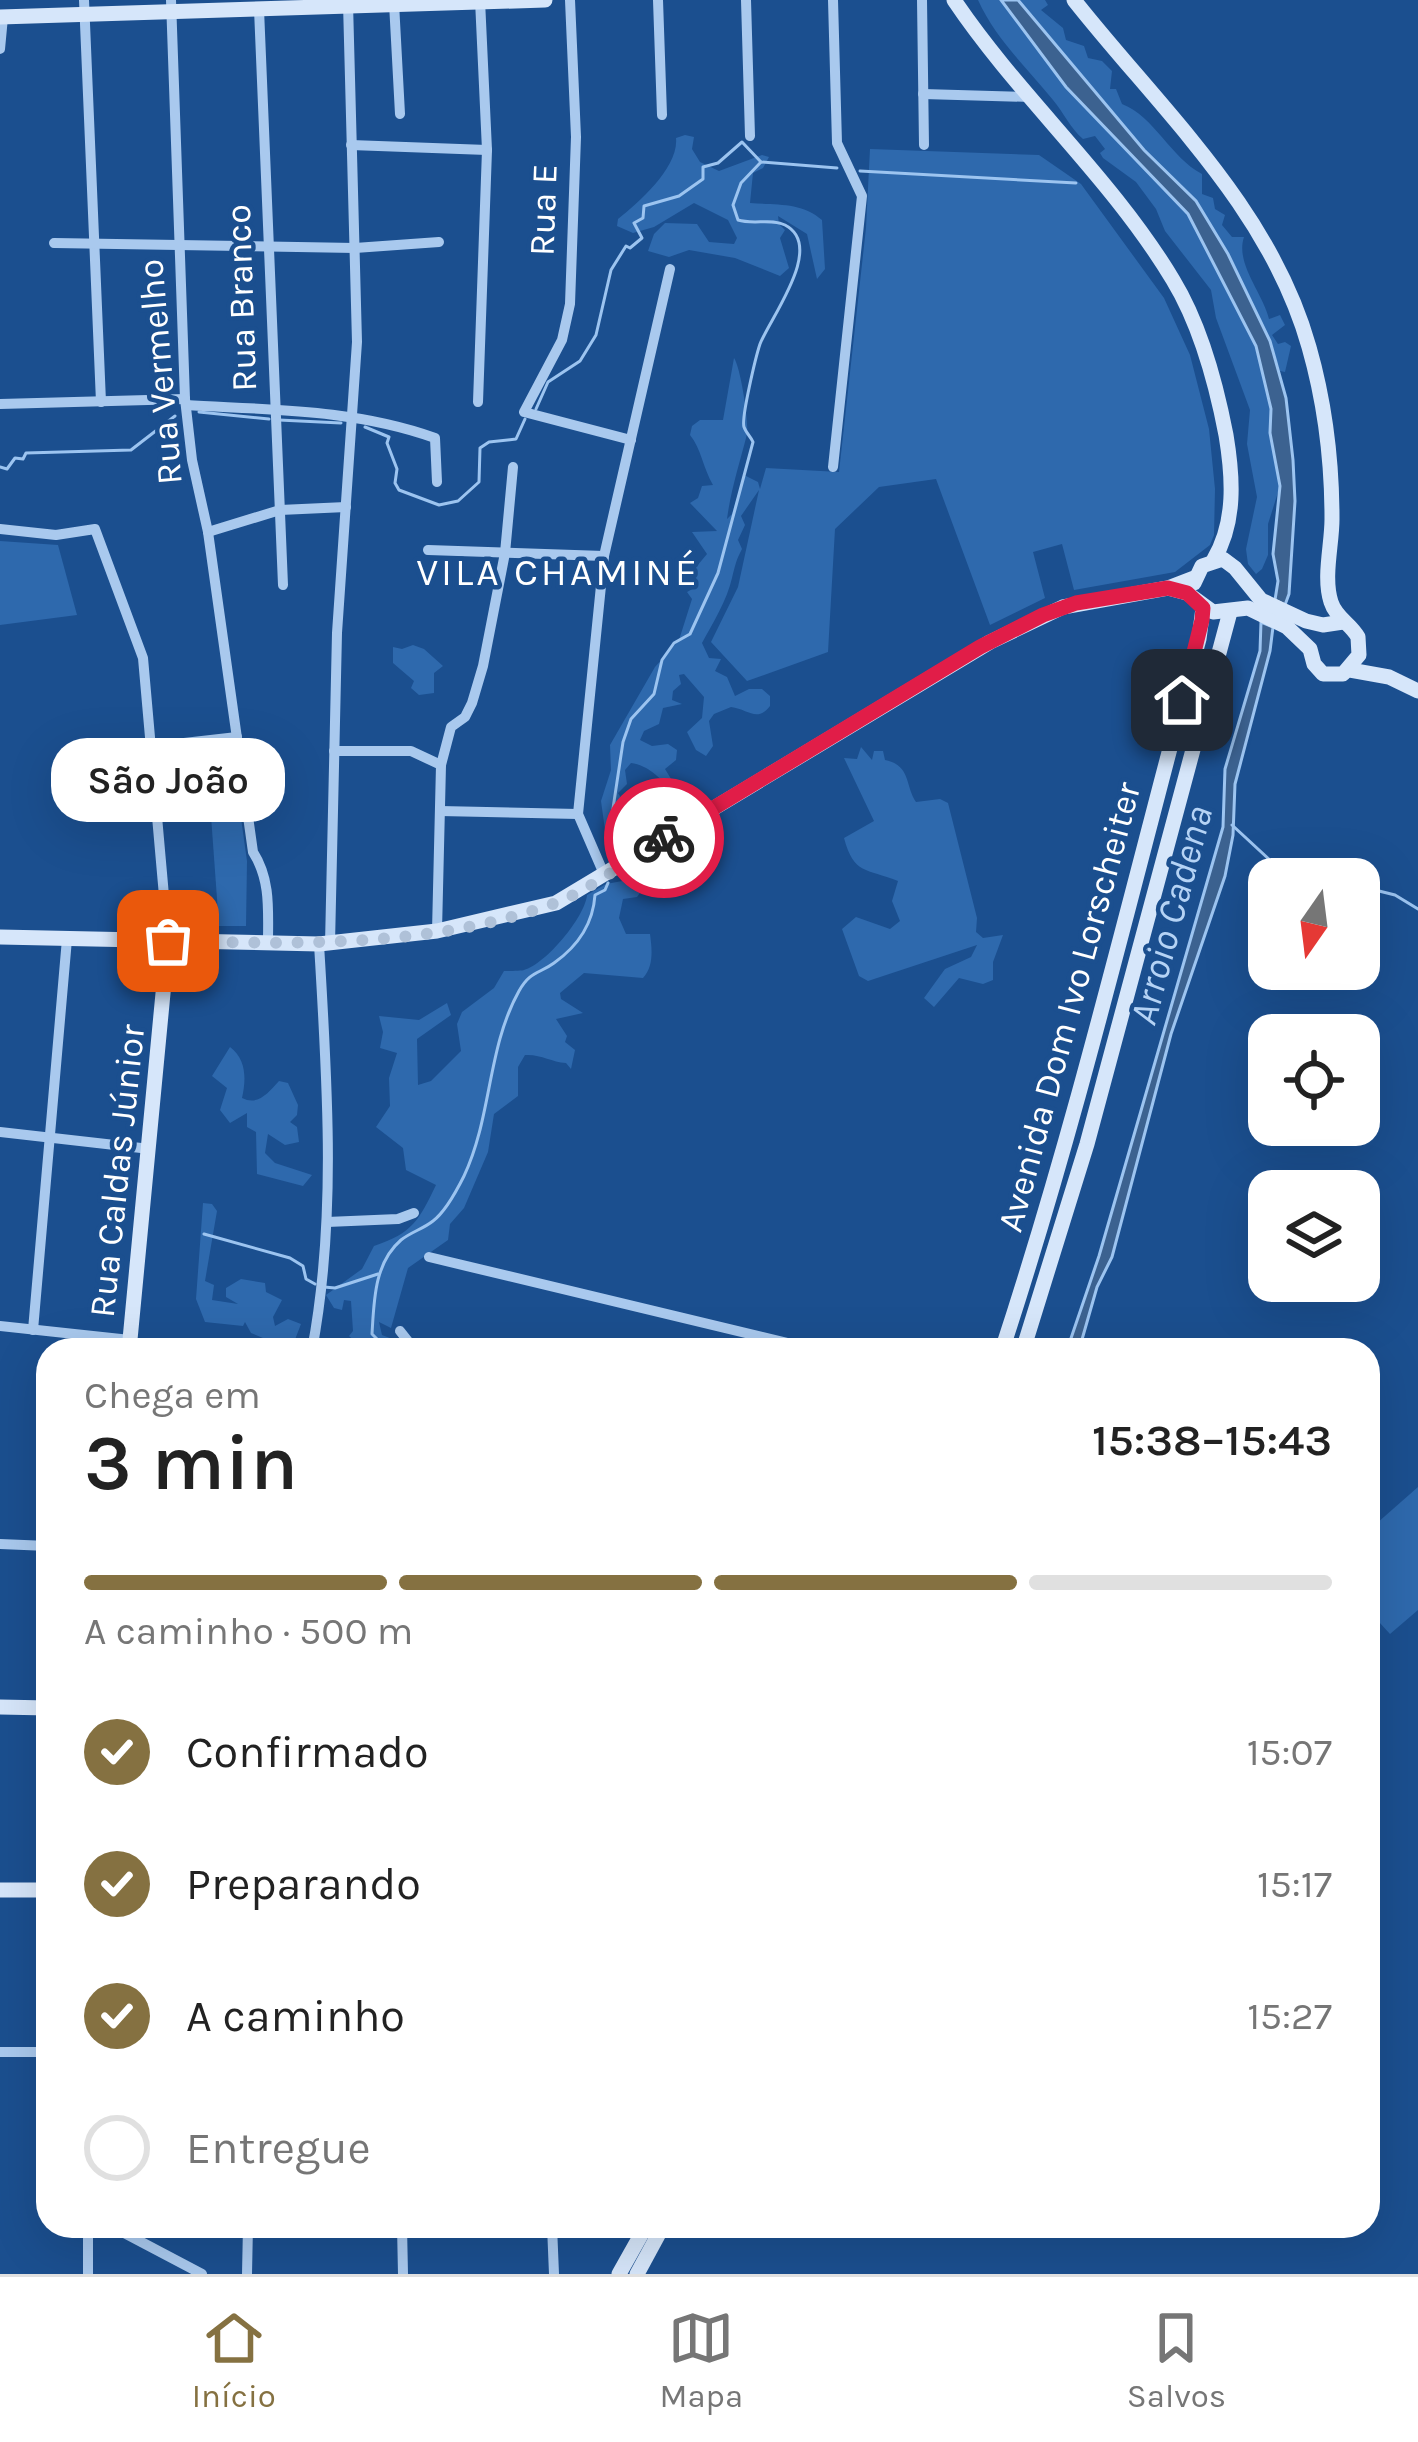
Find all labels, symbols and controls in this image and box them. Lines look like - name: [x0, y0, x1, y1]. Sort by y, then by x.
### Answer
- street label: Rua E: [520, 163, 566, 257]
- street label: Rua Branco: [217, 204, 265, 392]
- street label: Rua Vermelho: [129, 257, 191, 487]
- district label: VILA CHAMINÉ: [416, 549, 700, 595]
- pin: [1131, 649, 1233, 751]
- icon: home: [1149, 667, 1215, 733]
- callout: São João: [51, 737, 285, 821]
- text: São João: [87, 757, 249, 803]
- street label: Avenida Dom Ivo Lorscheiter: [989, 777, 1150, 1236]
- courier: [604, 778, 724, 898]
- water label: Arroio Cadena: [1120, 800, 1222, 1030]
- icon: bike: [631, 805, 697, 871]
- north arrow: [1248, 858, 1380, 990]
- map controls: [1248, 858, 1380, 1302]
- pin: [117, 890, 219, 992]
- icon: bag: [135, 908, 201, 974]
- button: locate: [1248, 1014, 1380, 1146]
- street label: Rua Caldas Júnior: [81, 1022, 153, 1320]
- button: layers: [1248, 1170, 1380, 1302]
- text: Chega em: [84, 1372, 261, 1418]
- text: 15:38–15:43: [1092, 1414, 1332, 1466]
- text: 3 min: [84, 1417, 298, 1509]
- text: A caminho · 500 m: [84, 1608, 413, 1654]
- icon: check: [84, 1719, 150, 1785]
- text: Confirmado: [186, 1726, 429, 1778]
- text: 15:07: [1247, 1729, 1332, 1775]
- icon: check: [84, 1851, 150, 1917]
- text: Preparando: [186, 1858, 421, 1910]
- text: 15:17: [1257, 1861, 1332, 1907]
- icon: check: [84, 1983, 150, 2049]
- text: A caminho: [186, 1990, 405, 2042]
- text: 15:27: [1247, 1993, 1332, 2039]
- text: Entregue: [186, 2122, 371, 2174]
- tab: Início: [192, 2305, 276, 2415]
- tab: Mapa: [659, 2305, 743, 2415]
- tab: Salvos: [1127, 2305, 1226, 2415]

